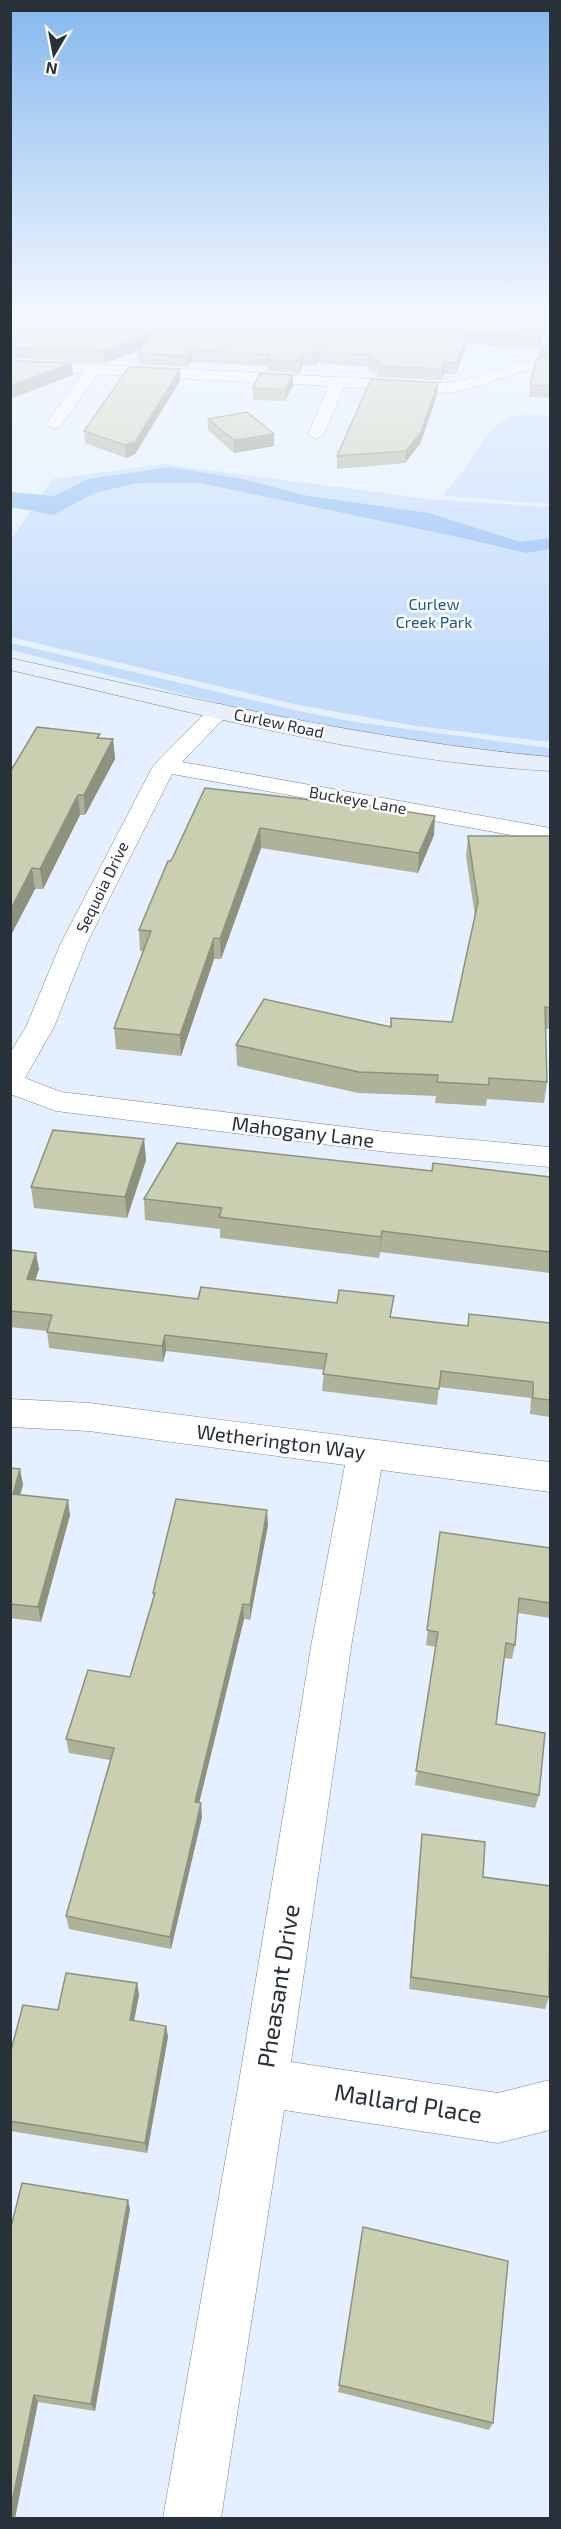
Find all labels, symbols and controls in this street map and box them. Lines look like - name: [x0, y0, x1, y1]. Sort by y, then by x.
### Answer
- north arrow: [24, 24, 84, 84]
- text: N: [44, 59, 59, 80]
- park label: Curlew Creek Park: [396, 594, 472, 631]
- street label: Curlew Road: [232, 704, 326, 741]
- street label: Buckeye Lane: [308, 782, 408, 817]
- street label: Sequoia Drive: [71, 838, 132, 936]
- street label: Mahogany Lane: [230, 1110, 376, 1152]
- street label: Wetherington Way: [195, 1419, 367, 1463]
- street label: Pheasant Drive: [250, 1902, 305, 2069]
- street label: Mallard Place: [332, 2077, 484, 2128]

